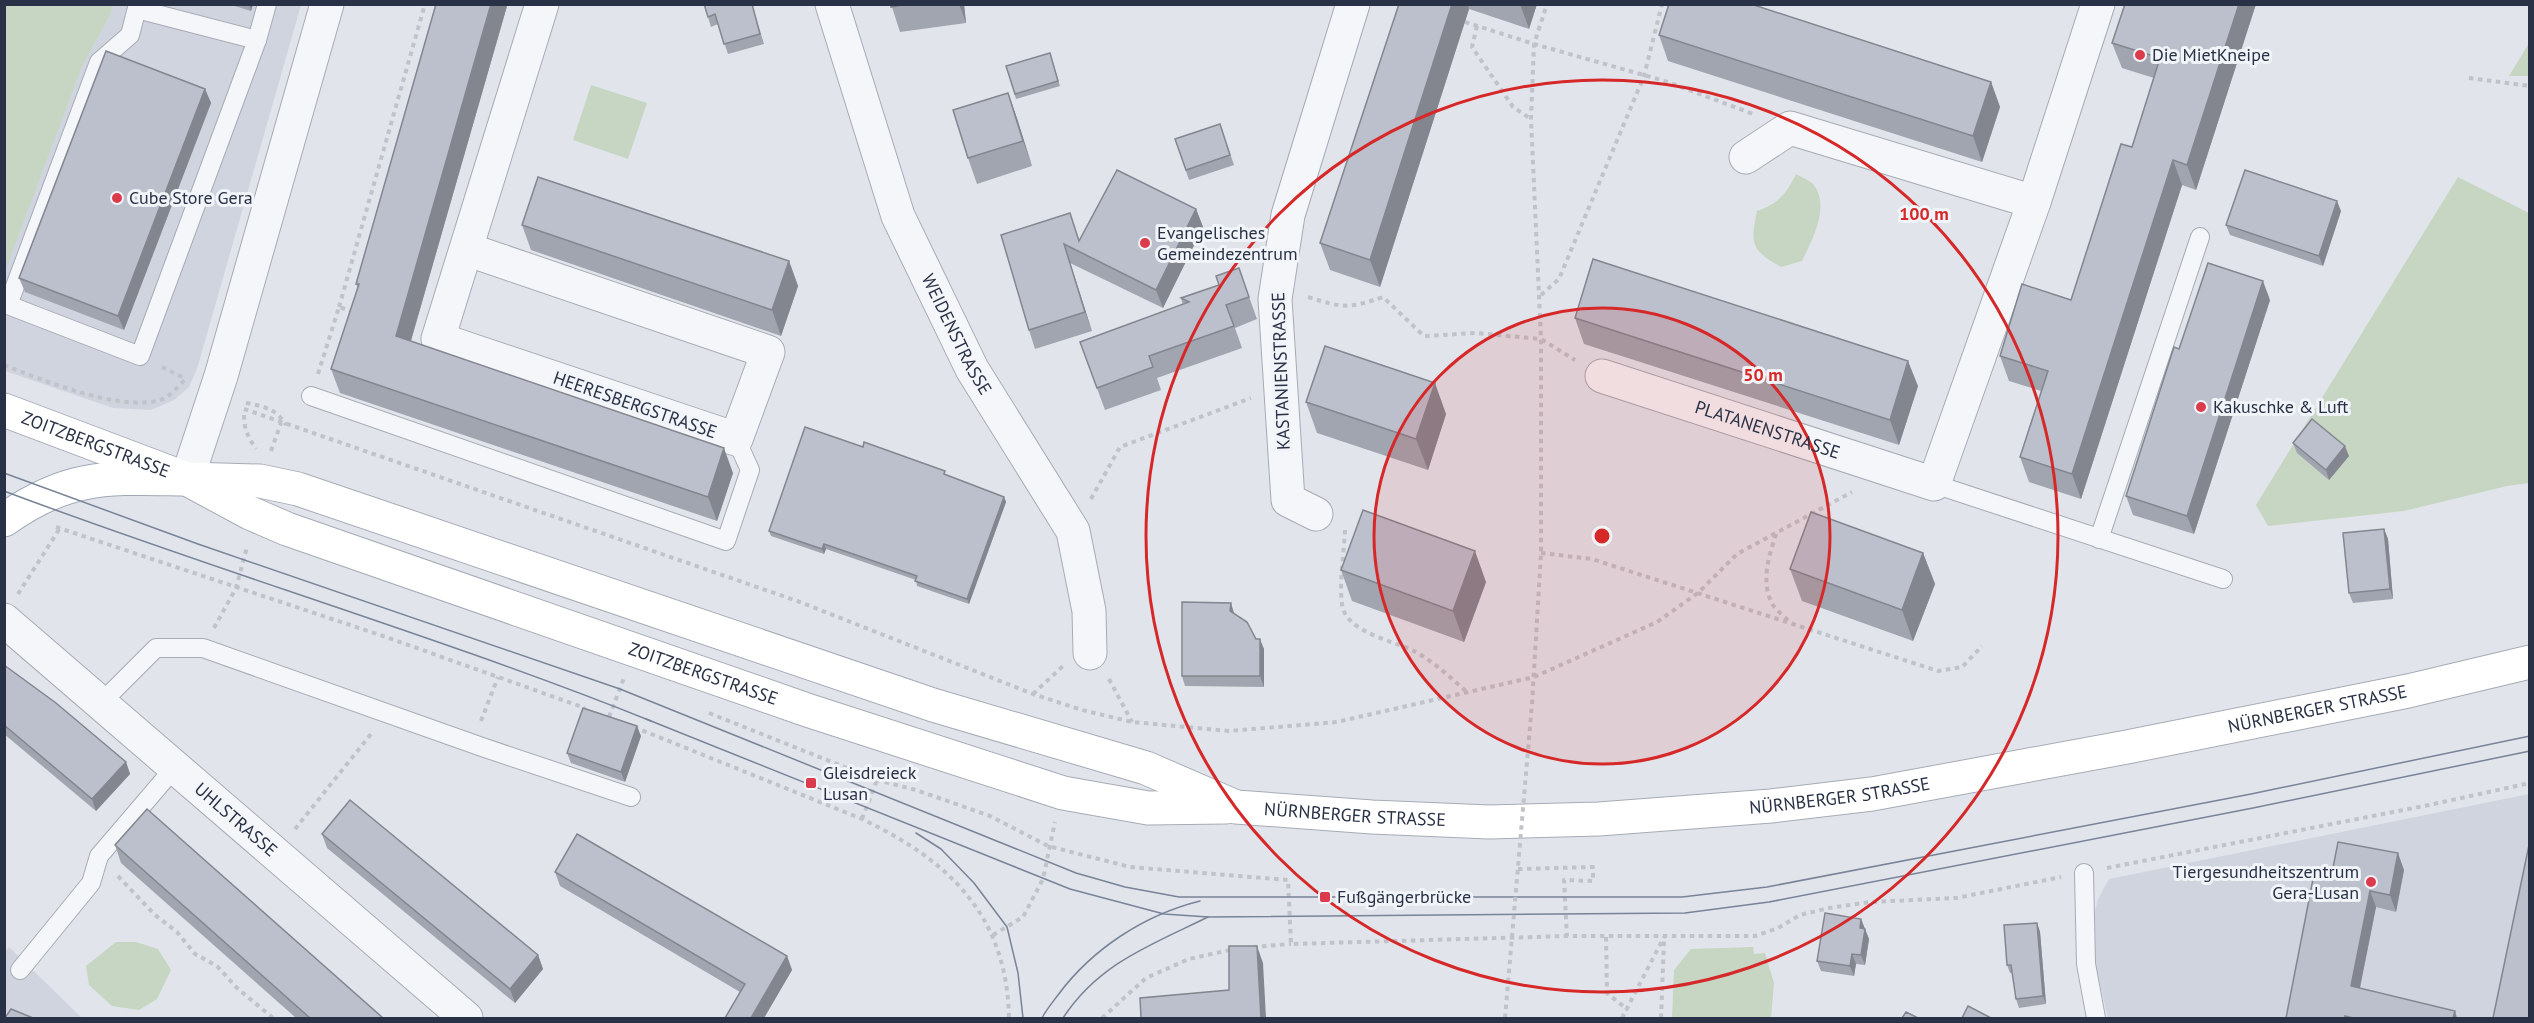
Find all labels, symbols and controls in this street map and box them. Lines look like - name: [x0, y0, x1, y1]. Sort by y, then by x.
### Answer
- place label: Die MietKneipe: [2152, 43, 2270, 66]
- marker: Die MietKneipe: [2133, 48, 2147, 62]
- place label: Cube Store Gera: [129, 186, 253, 209]
- marker: Cube Store Gera: [110, 191, 124, 205]
- text: 100 m: [1899, 202, 1949, 225]
- place label: Evangelisches Gemeindezentrum: [1157, 221, 1298, 265]
- marker: Evangelisches Gemeindezentrum: [1138, 236, 1152, 250]
- street label: WEIDENSTRASSE: [917, 270, 997, 399]
- street label: KASTANIENSTRASSE: [1266, 292, 1295, 450]
- text: 50 m: [1743, 363, 1783, 386]
- street label: HEERESBERGSTRASSE: [550, 366, 720, 443]
- street label: PLATANENSTRASSE: [1692, 395, 1843, 464]
- place label: Kakuschke & Luft: [2213, 395, 2348, 418]
- marker: Kakuschke & Luft: [2194, 400, 2208, 414]
- street label: ZOITZBERGSTRASSE: [19, 406, 173, 482]
- centre of rings: [1592, 526, 1612, 546]
- street label: ZOITZBERGSTRASSE: [625, 637, 781, 710]
- street label: NÜRNBERGER STRASSE: [2226, 679, 2409, 738]
- place label: Gleisdreieck Lusan: [823, 761, 917, 805]
- street label: NÜRNBERGER STRASSE: [1748, 772, 1932, 819]
- marker: Gleisdreieck Lusan: [804, 776, 818, 790]
- street label: UHLSTRASSE: [190, 777, 282, 861]
- street label: NÜRNBERGER STRASSE: [1263, 797, 1446, 831]
- place label: Tiergesundheitszentrum Gera-Lusan: [2173, 860, 2359, 904]
- marker: Tiergesundheitszentrum Gera-Lusan: [2364, 875, 2378, 889]
- place label: Fußgängerbrücke: [1337, 885, 1471, 908]
- marker: Fußgängerbrücke: [1318, 890, 1332, 904]

